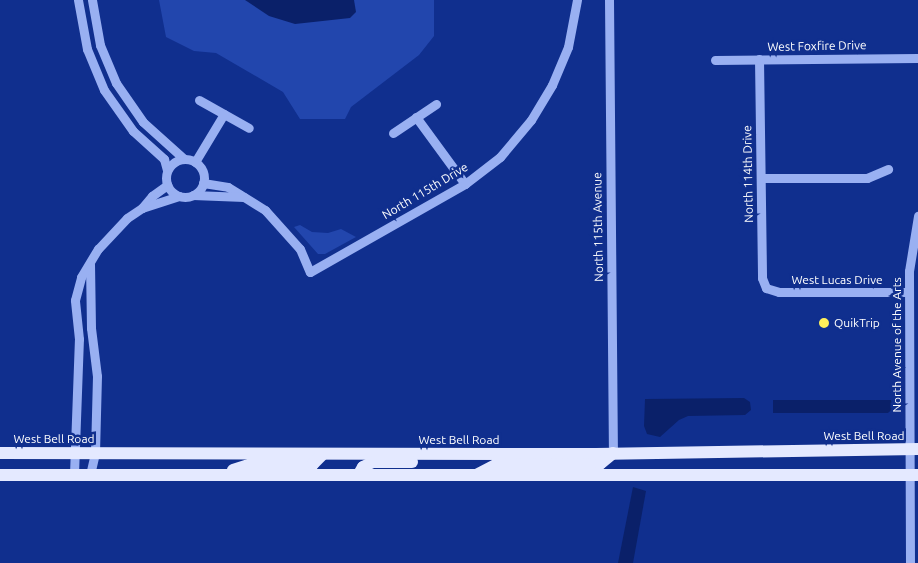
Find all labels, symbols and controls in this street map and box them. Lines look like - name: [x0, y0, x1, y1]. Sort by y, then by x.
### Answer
- street label: West Foxfire Drive: [767, 38, 867, 54]
- street label: North 114th Drive: [740, 125, 756, 223]
- street label: North 115th Drive: [380, 160, 470, 222]
- street label: North 115th Avenue: [590, 172, 606, 282]
- street label: West Lucas Drive: [791, 273, 883, 287]
- street label: North Avenue of the Arts: [890, 277, 904, 413]
- place label: QuikTrip: [834, 316, 880, 330]
- marker: QuikTrip: [818, 317, 830, 329]
- street label: West Bell Road: [823, 429, 905, 443]
- street label: West Bell Road: [13, 432, 95, 446]
- street label: West Bell Road: [418, 433, 500, 447]

